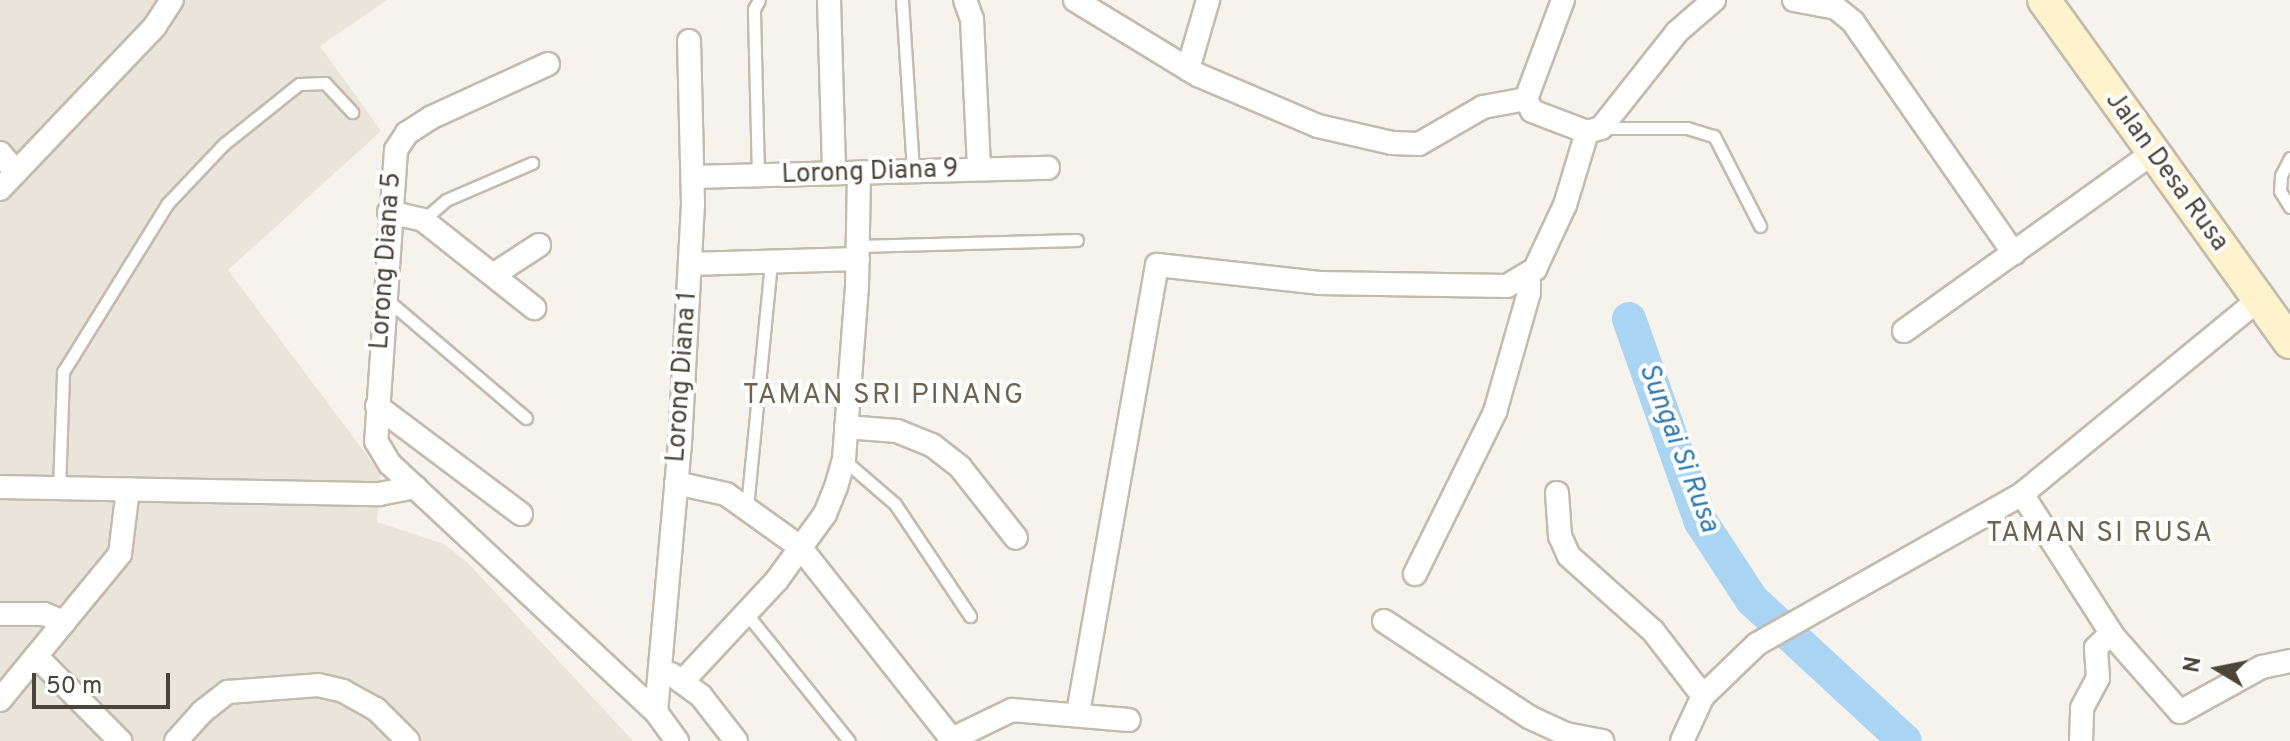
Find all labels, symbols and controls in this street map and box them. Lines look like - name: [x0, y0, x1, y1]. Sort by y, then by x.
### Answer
- street label: Jalan Desa Rusa: [2098, 86, 2234, 258]
- street label: Lorong Diana 9: [781, 154, 959, 192]
- street label: Lorong Diana 5: [365, 171, 409, 351]
- street label: Lorong Diana 1: [661, 291, 705, 463]
- water label: Sungai Si Rusa: [1630, 359, 1726, 537]
- district label: TAMAN SRI PINANG: [743, 379, 1025, 413]
- district label: TAMAN SI RUSA: [1986, 517, 2214, 551]
- north arrow: [2178, 629, 2258, 709]
- text: N: [2179, 655, 2209, 675]
- scale bar: [36, 657, 174, 707]
- text: 50 m: [46, 672, 102, 702]

